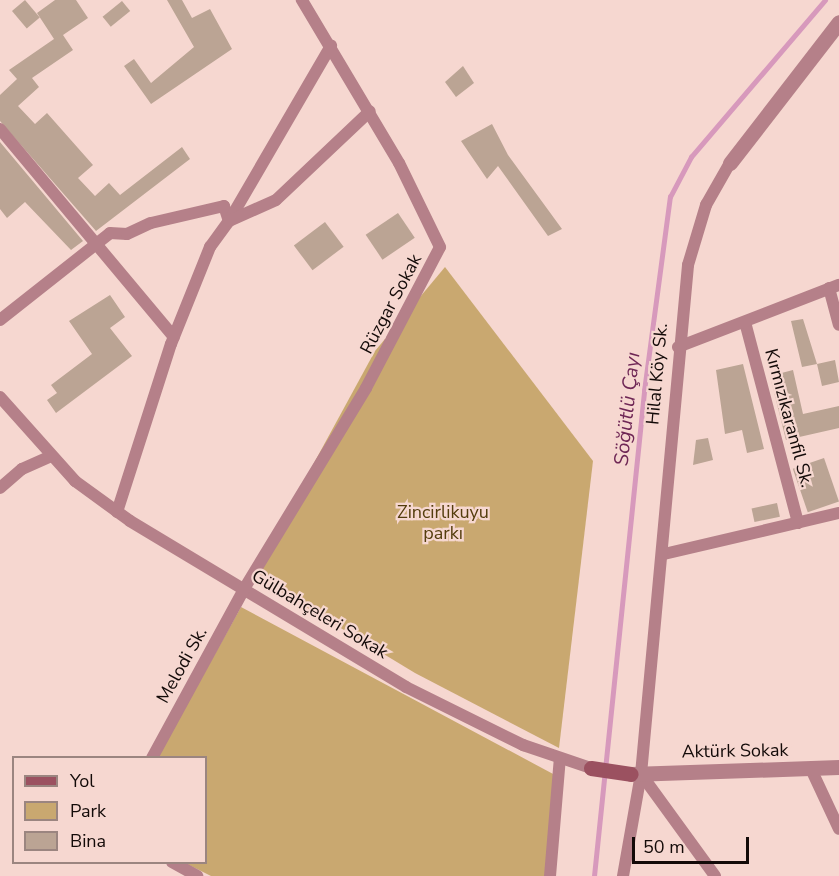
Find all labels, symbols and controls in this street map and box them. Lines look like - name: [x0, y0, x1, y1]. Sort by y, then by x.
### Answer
- street label: Rüzgar Sokak: [356, 250, 426, 358]
- street label: Hilal Köy Sk.: [642, 322, 672, 426]
- street label: Kırmızıkaranfil Sk.: [760, 346, 818, 490]
- water label: Söğütlü Çayı: [609, 351, 645, 467]
- park label: Zincirlikuyu parkı: [397, 502, 489, 544]
- street label: Gülbahçeleri Sokak: [248, 565, 392, 663]
- street label: Melodi Sk.: [152, 623, 212, 707]
- street label: Aktürk Sokak: [681, 739, 789, 763]
- legend: [12, 756, 207, 864]
- text: Yol: [70, 769, 95, 793]
- text: Park: [70, 799, 106, 823]
- scale bar: [635, 825, 752, 863]
- text: Bina: [70, 829, 106, 853]
- text: 50 m: [643, 835, 685, 859]

